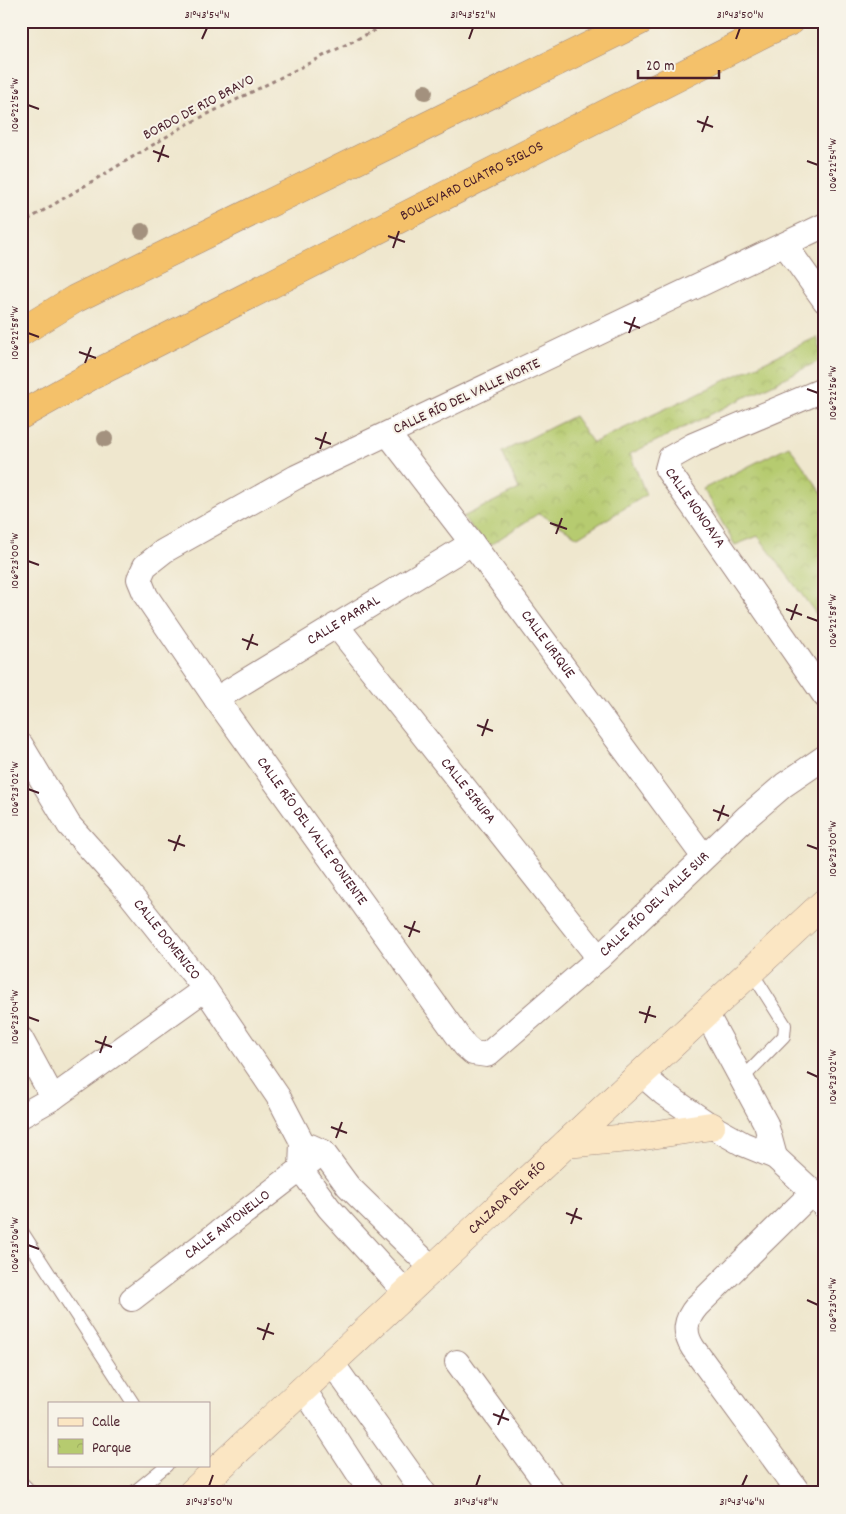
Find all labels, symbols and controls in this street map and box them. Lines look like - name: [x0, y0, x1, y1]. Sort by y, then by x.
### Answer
- text: 31°43'54"N: [184, 7, 230, 24]
- text: 31°43'52"N: [450, 7, 496, 24]
- text: 31°43'50"N: [717, 7, 763, 24]
- scale bar: [638, 48, 720, 80]
- text: 20 m: [646, 56, 674, 78]
- street label: BORDO DE RIO BRAVO: [139, 69, 259, 147]
- text: 106°22'56"W: [7, 78, 24, 132]
- street label: BOULEVARD CUATRO SIGLOS: [397, 136, 548, 227]
- text: 106°22'54"W: [825, 138, 842, 192]
- text: 106°22'58"W: [7, 306, 24, 360]
- street label: CALLE RÍO DEL VALLE NORTE: [390, 353, 544, 441]
- text: 106°22'56"W: [825, 366, 842, 420]
- street label: CALLE NONOAVA: [658, 463, 730, 553]
- text: 106°23'00"W: [7, 533, 24, 589]
- street label: CALLE PARRAL: [303, 590, 385, 652]
- text: 106°22'58"W: [825, 594, 842, 648]
- street label: CALLE URIQUE: [514, 606, 580, 684]
- street label: CALLE RÍO DEL VALLE PONIENTE: [250, 753, 372, 911]
- street label: CALLE SIRUPA: [434, 754, 501, 829]
- text: 106°23'02"W: [7, 761, 24, 816]
- text: 106°23'00"W: [825, 821, 842, 877]
- street label: CALLE RÍO DEL VALLE SUR: [595, 847, 715, 963]
- street label: CALLE DOMENICO: [127, 895, 205, 985]
- text: 106°23'04"W: [7, 990, 24, 1044]
- text: 106°23'02"W: [825, 1049, 842, 1104]
- street label: CALZADA DEL RÍO: [464, 1156, 552, 1240]
- street label: CALLE ANTONELLO: [180, 1185, 276, 1265]
- text: 106°23'06"W: [7, 1217, 24, 1273]
- text: 106°23'04"W: [825, 1278, 842, 1332]
- legend: [48, 1402, 210, 1466]
- text: Calle: [92, 1412, 121, 1434]
- text: Parque: [92, 1438, 132, 1460]
- text: 31°43'50"N: [186, 1494, 232, 1511]
- text: 31°43'48"N: [454, 1494, 498, 1511]
- text: 31°43'46"N: [719, 1494, 765, 1511]

